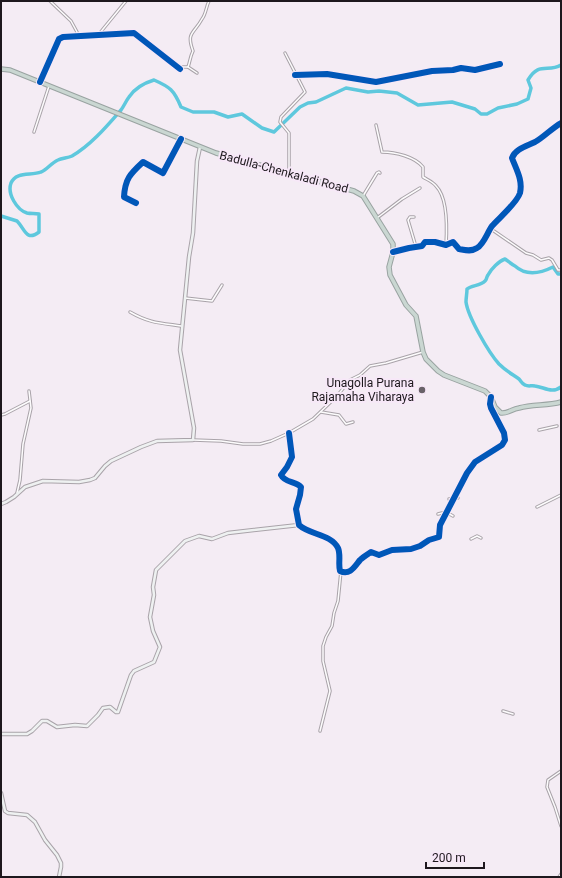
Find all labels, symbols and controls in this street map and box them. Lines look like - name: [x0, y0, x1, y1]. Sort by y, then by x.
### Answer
- street label: Badulla-Chenkaladi Road: [218, 148, 350, 196]
- place label: Unagolla Purana Rajamaha Viharaya: [311, 376, 414, 404]
- marker: Unagolla Purana Rajamaha Viharaya: [417, 385, 427, 395]
- scale bar: [426, 844, 484, 870]
- text: 200 m: [432, 851, 466, 865]

